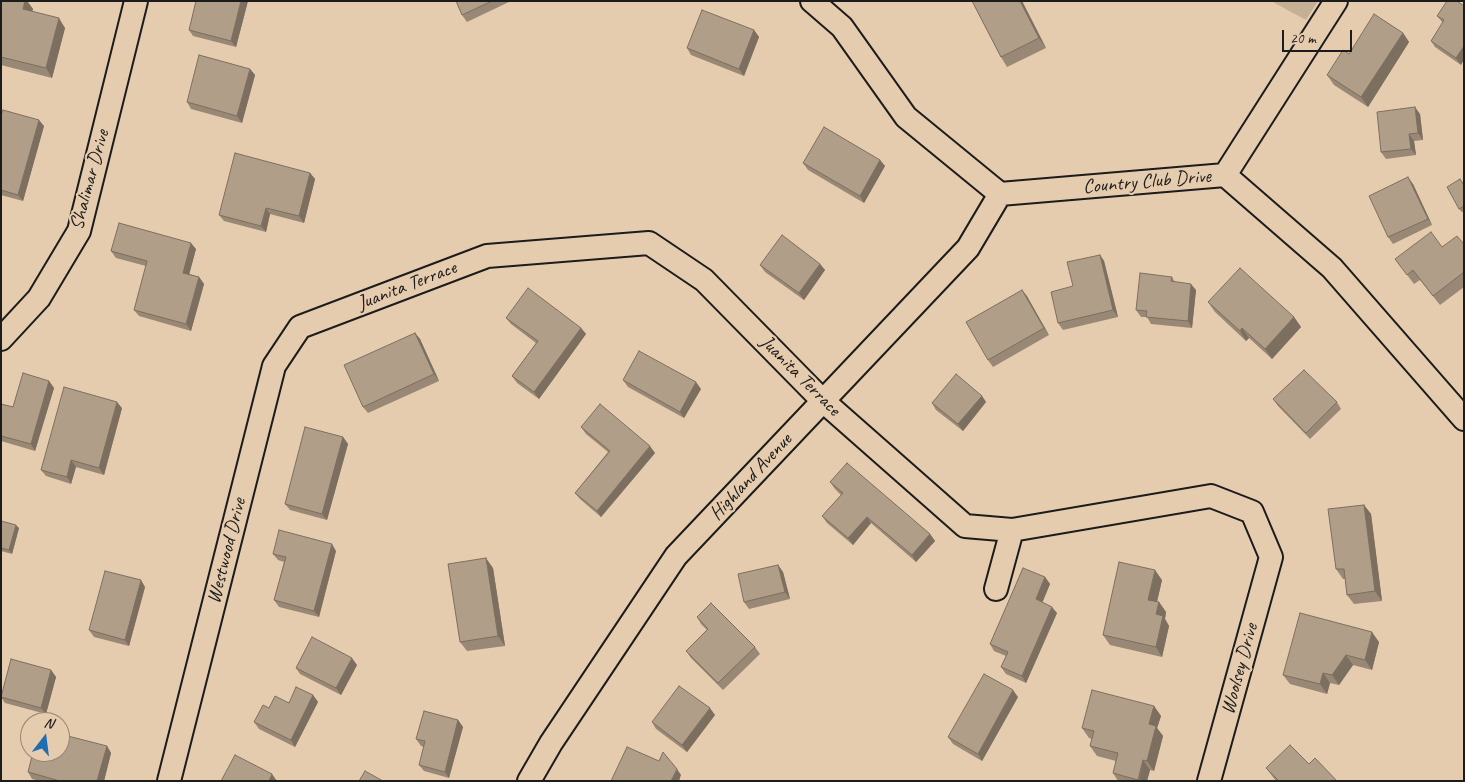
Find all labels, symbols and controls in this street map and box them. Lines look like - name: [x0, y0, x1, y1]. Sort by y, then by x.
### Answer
- scale bar: [1285, 20, 1355, 52]
- text: 20 m: [1290, 29, 1316, 48]
- street label: Shalimar Drive: [65, 127, 115, 233]
- street label: Country Club Drive: [1082, 164, 1212, 200]
- street label: Juanita Terrace: [354, 256, 460, 316]
- street label: Juanita Terrace: [755, 331, 845, 421]
- street label: Highland Avenue: [705, 428, 797, 526]
- street label: Westwood Drive: [202, 496, 252, 606]
- street label: Woolsey Drive: [1216, 621, 1264, 717]
- north arrow: [20, 712, 70, 762]
- text: N: [42, 714, 55, 732]

